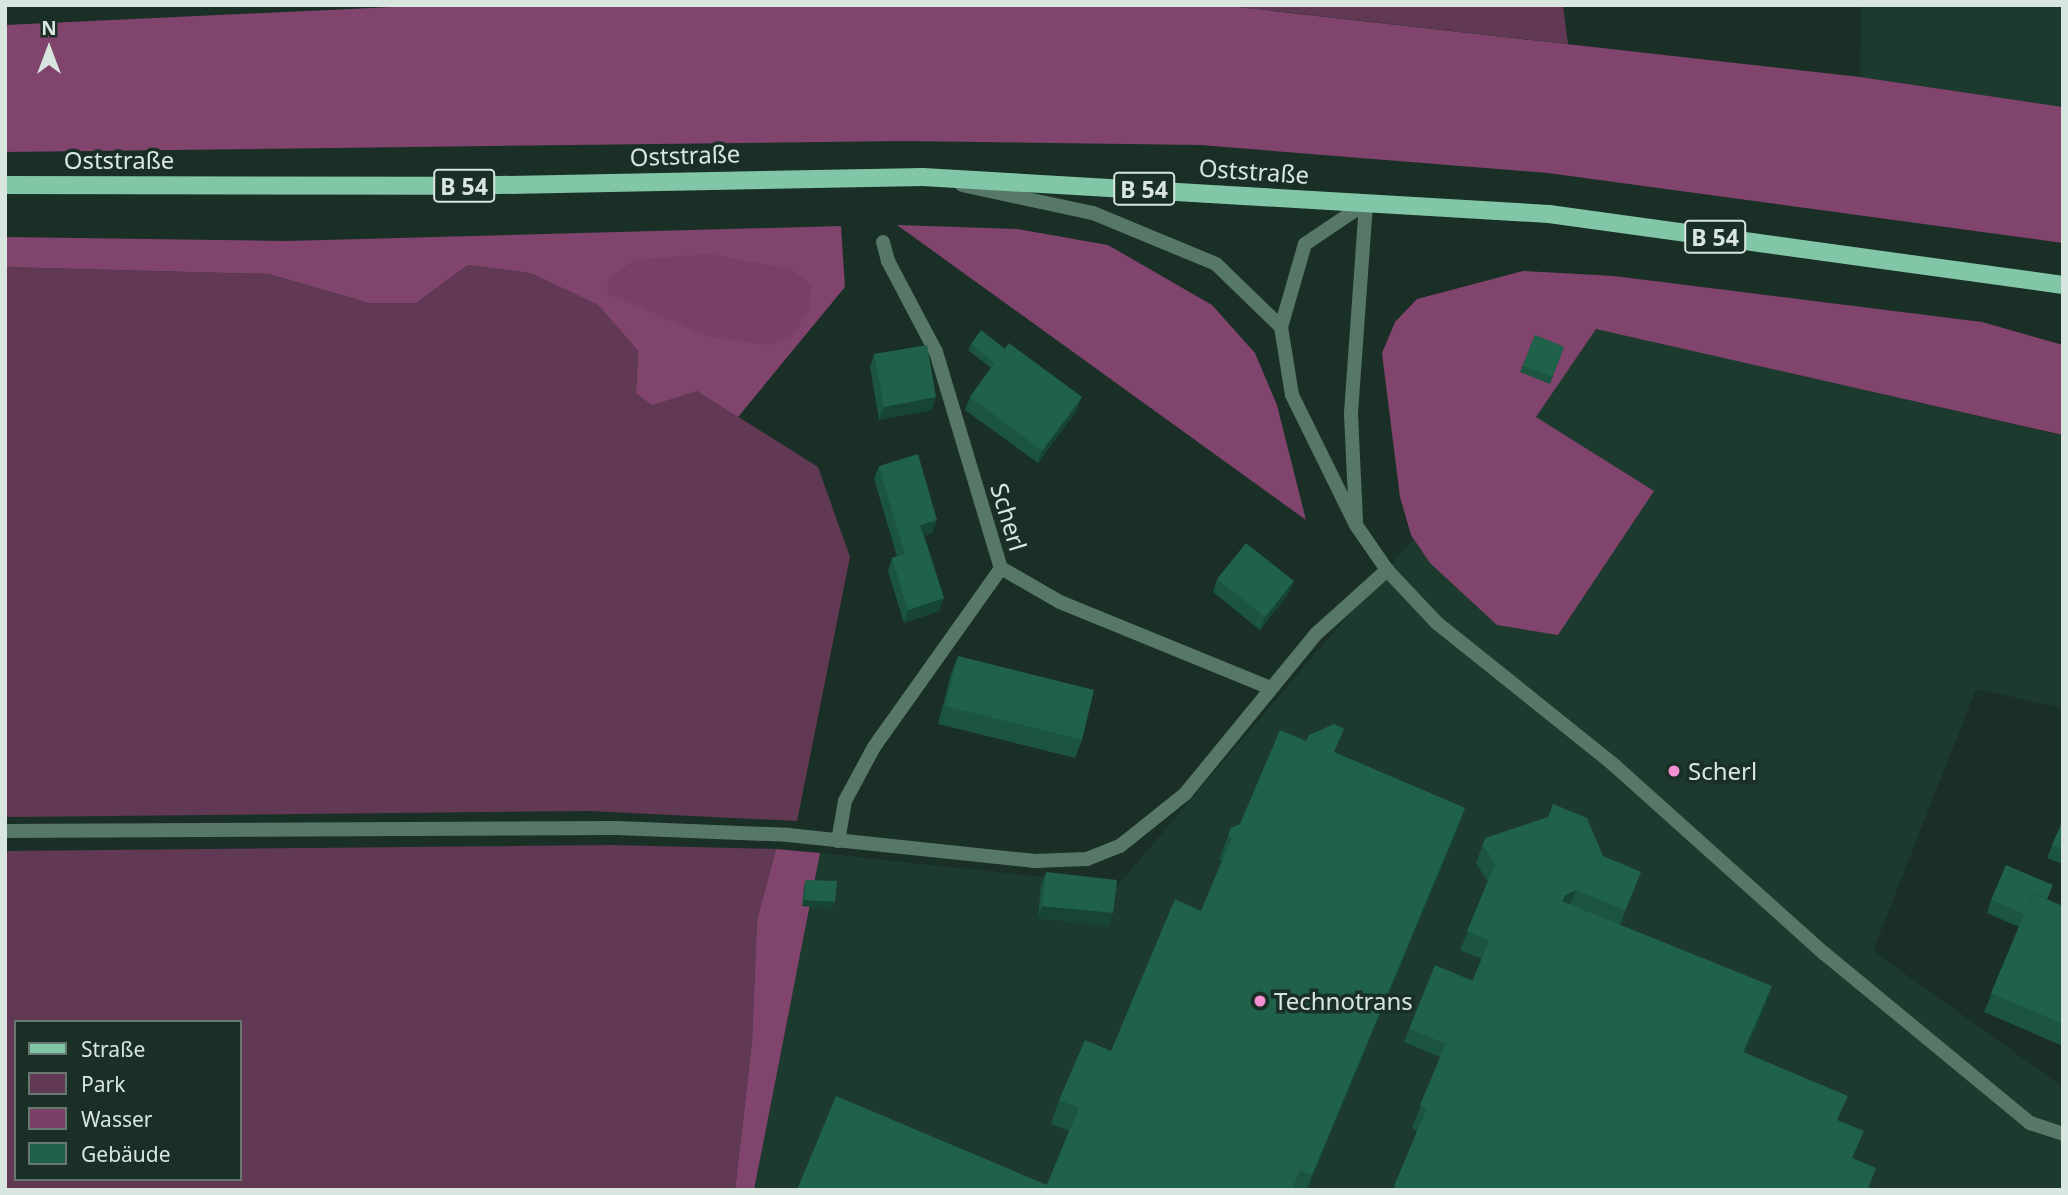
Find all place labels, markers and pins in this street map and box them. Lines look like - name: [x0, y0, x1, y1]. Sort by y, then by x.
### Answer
- place label: Scherl: [1688, 757, 1757, 785]
- marker: Scherl: [1666, 763, 1682, 779]
- place label: Technotrans: [1274, 987, 1413, 1015]
- marker: Technotrans: [1252, 993, 1268, 1009]

